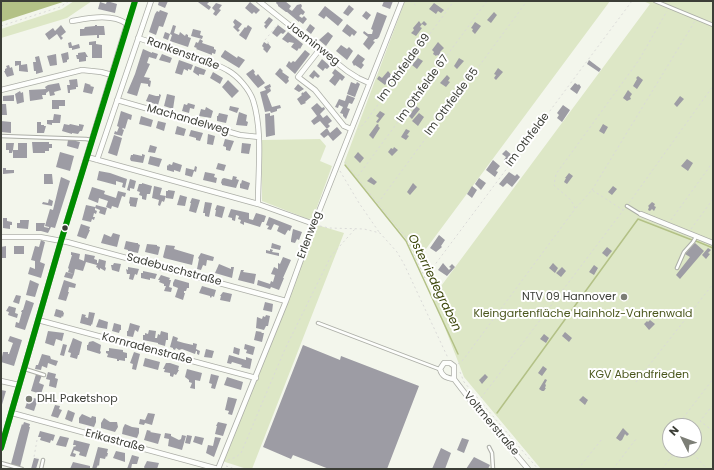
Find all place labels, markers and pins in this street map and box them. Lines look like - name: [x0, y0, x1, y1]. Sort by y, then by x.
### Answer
- unlabelled marker: [60, 223, 70, 233]
- place label: NTV 09 Hannover: [522, 290, 616, 304]
- marker: NTV 09 Hannover: [619, 292, 629, 302]
- place label: DHL Paketshop: [37, 392, 118, 406]
- marker: DHL Paketshop: [24, 394, 34, 404]

